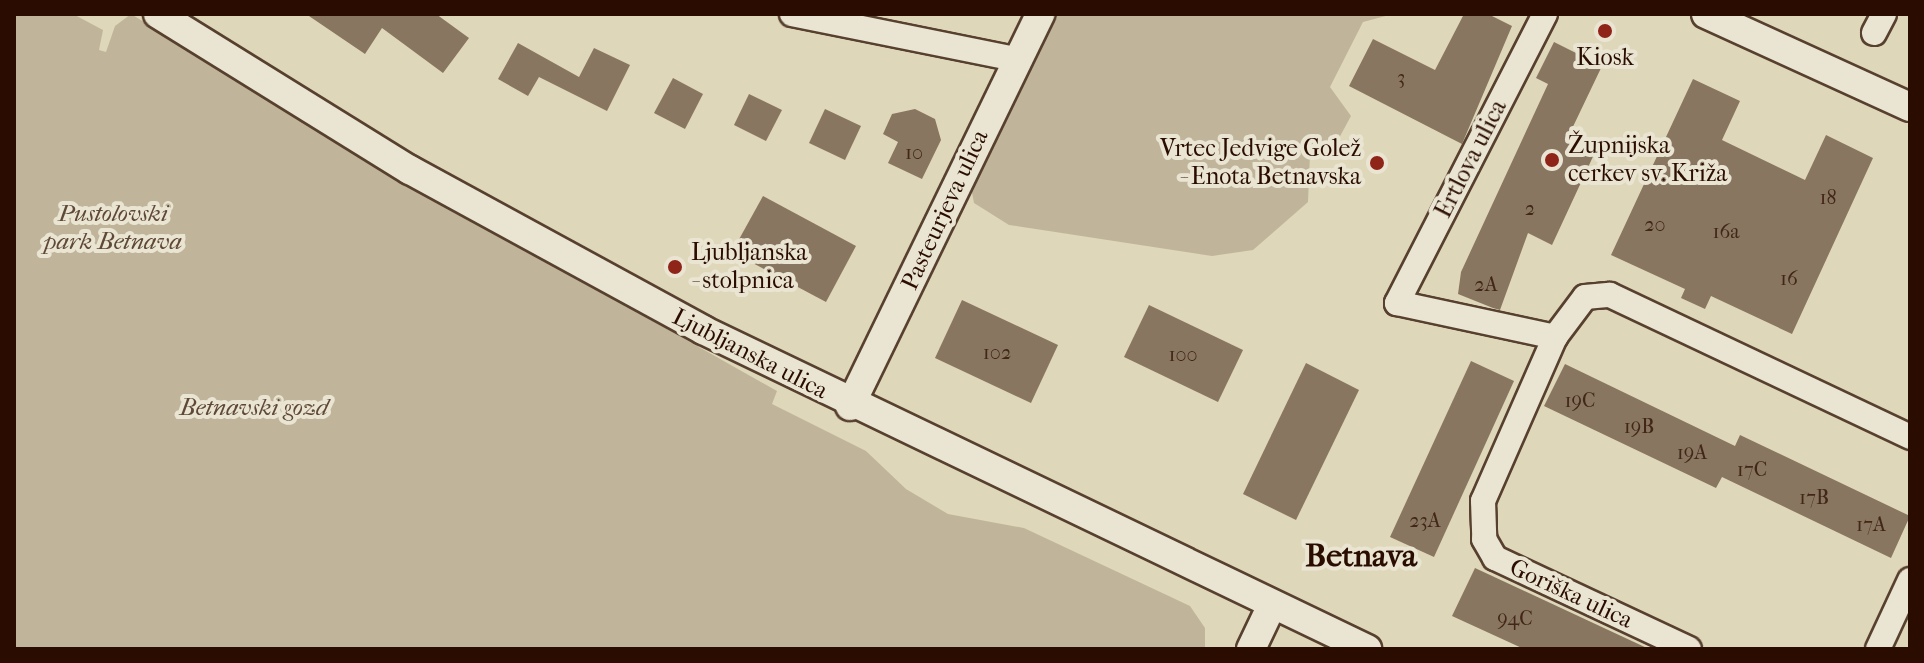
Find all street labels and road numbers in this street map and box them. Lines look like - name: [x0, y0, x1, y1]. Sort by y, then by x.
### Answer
- street label: Ertlova ulica: [1429, 95, 1513, 223]
- street label: Pasteurjeva ulica: [895, 125, 995, 295]
- street label: Ljubljanska ulica: [668, 302, 832, 406]
- street label: Goriška ulica: [1505, 553, 1637, 635]

